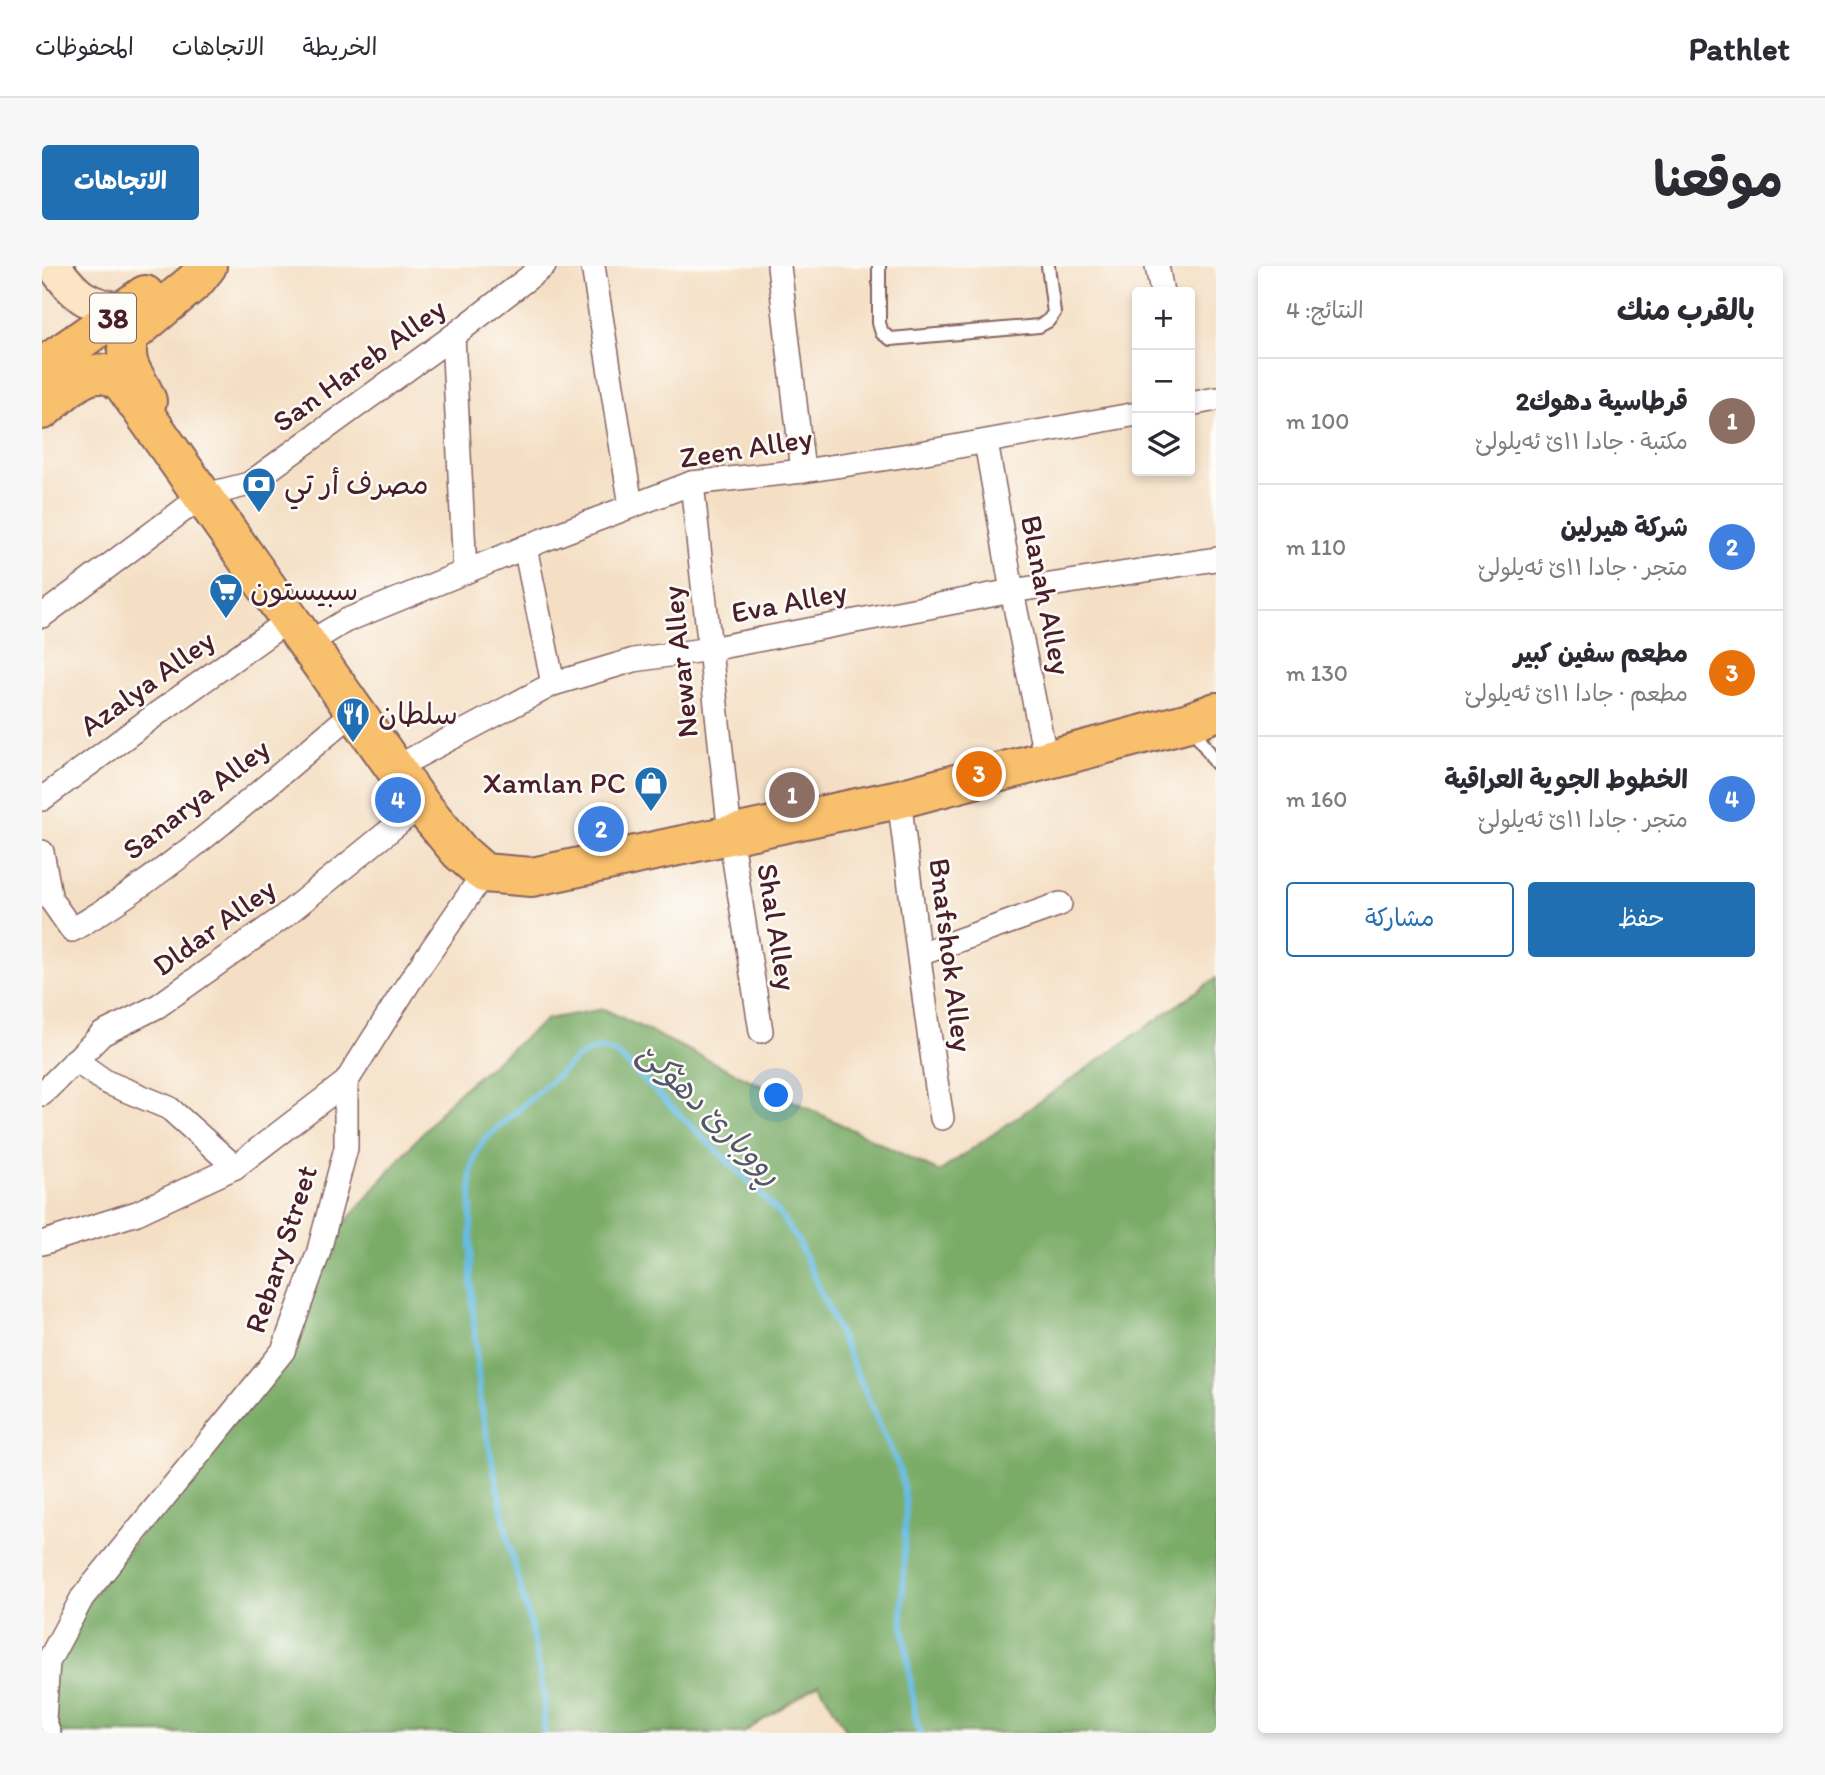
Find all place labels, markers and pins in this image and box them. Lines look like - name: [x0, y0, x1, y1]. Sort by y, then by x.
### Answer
- bank icon: مصرف أر تي: [240, 465, 278, 514]
- place label: مصرف أر تي: [284, 465, 429, 510]
- supermarket icon: سبيستون: [207, 571, 245, 620]
- place label: سبيستون: [250, 571, 358, 608]
- restaurant icon: سلطان: [334, 695, 372, 744]
- place label: سلطان: [378, 695, 458, 732]
- pin: 3: [956, 748, 1002, 800]
- place label: Xamlan PC: [483, 764, 626, 801]
- shop icon: Xamlan PC: [632, 764, 670, 813]
- pin: 1: [769, 769, 815, 821]
- pin: 4: [375, 774, 421, 826]
- pin: 2: [578, 803, 624, 855]

